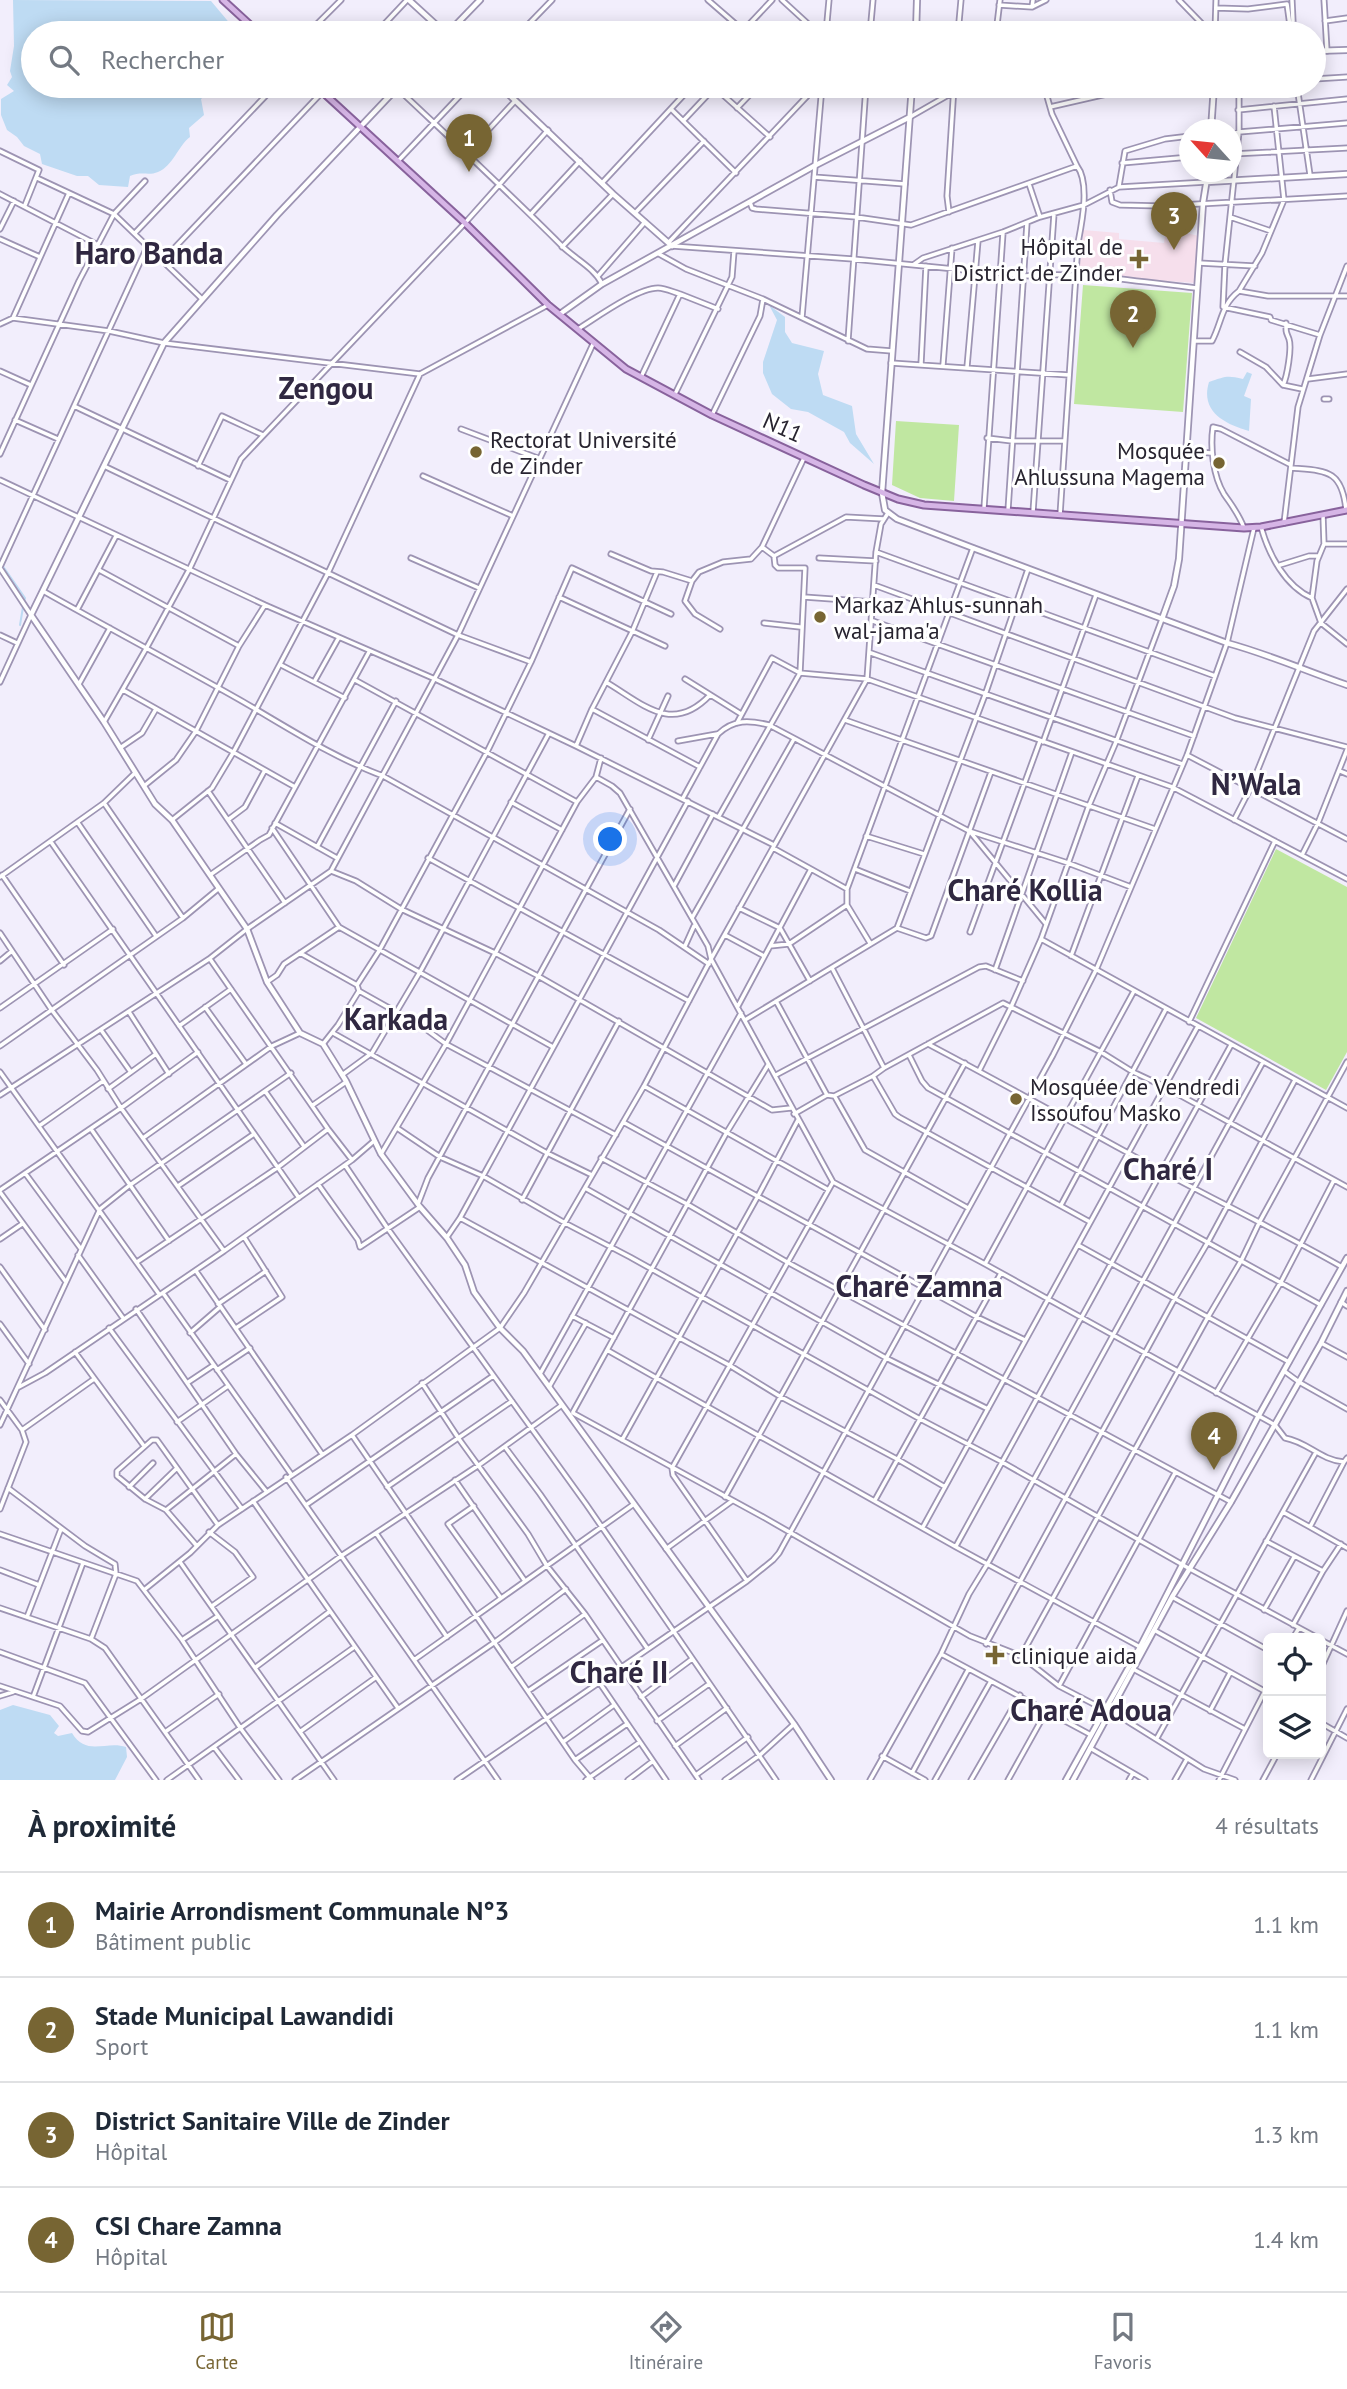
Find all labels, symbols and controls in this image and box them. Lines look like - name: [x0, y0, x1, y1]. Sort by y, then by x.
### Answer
- search box: [21, 21, 1326, 98]
- icon: search: [45, 41, 83, 79]
- text: Rechercher: [101, 43, 224, 76]
- pin: 1: [446, 114, 492, 172]
- north arrow: [1179, 119, 1242, 182]
- pin: 3: [1151, 192, 1197, 250]
- place label: Hôpital de District de Zinder: [953, 232, 1123, 287]
- district label: Haro Banda: [75, 233, 223, 272]
- marker: Hôpital de District de Zinder: [1129, 249, 1149, 269]
- pin: 2: [1110, 290, 1156, 348]
- district label: Zengou: [279, 368, 373, 407]
- street label: N11: [759, 406, 807, 448]
- place label: Rectorat Université de Zinder: [490, 425, 677, 480]
- place label: Mosquée Ahlussuna Magema: [1014, 436, 1205, 491]
- marker: Rectorat Université de Zinder: [468, 444, 484, 460]
- marker: Mosquée Ahlussuna Magema: [1211, 455, 1227, 471]
- place label: Markaz Ahlus-sunnah wal-jama'a: [834, 590, 1043, 645]
- marker: Markaz Ahlus-sunnah wal-jama'a: [812, 609, 828, 625]
- district label: N’Wala: [1211, 764, 1301, 803]
- your location: [593, 822, 627, 856]
- district label: Charé Kollia: [947, 870, 1103, 909]
- district label: Karkada: [344, 999, 448, 1038]
- place label: Mosquée de Vendredi Issoufou Masko: [1030, 1072, 1240, 1127]
- marker: Mosquée de Vendredi Issoufou Masko: [1008, 1091, 1024, 1107]
- district label: Charé I: [1123, 1149, 1213, 1188]
- district label: Charé Zamna: [835, 1266, 1003, 1305]
- pin: 4: [1191, 1412, 1237, 1470]
- map controls: [1263, 1633, 1326, 1759]
- button: locate: [1263, 1633, 1326, 1696]
- place label: clinique aida: [1011, 1641, 1137, 1670]
- marker: clinique aida: [985, 1645, 1005, 1665]
- district label: Charé II: [570, 1652, 668, 1691]
- district label: Charé Adoua: [1010, 1690, 1172, 1729]
- button: layers: [1263, 1696, 1326, 1759]
- text: À proximité: [28, 1806, 176, 1845]
- text: 4 résultats: [1215, 1811, 1319, 1840]
- text: Mairie Arrondisment Communale N°3: [95, 1894, 509, 1927]
- text: 1: [44, 1910, 58, 1939]
- text: 1.1 km: [1253, 1910, 1319, 1939]
- text: Bâtiment public: [95, 1927, 251, 1956]
- text: Stade Municipal Lawandidi: [95, 1999, 394, 2032]
- text: 2: [44, 2015, 58, 2044]
- text: 1.1 km: [1253, 2015, 1319, 2044]
- text: Sport: [95, 2032, 148, 2061]
- text: District Sanitaire Ville de Zinder: [95, 2104, 450, 2137]
- text: 3: [44, 2120, 58, 2149]
- text: 1.3 km: [1253, 2120, 1319, 2149]
- text: Hôpital: [95, 2137, 167, 2166]
- text: CSI Chare Zamna: [95, 2209, 282, 2242]
- text: 4: [44, 2225, 58, 2254]
- text: 1.4 km: [1253, 2225, 1319, 2254]
- text: Hôpital: [95, 2242, 167, 2271]
- tab: Carte: [195, 2308, 238, 2374]
- tab: Itinéraire: [629, 2308, 703, 2374]
- tab: Favoris: [1094, 2308, 1152, 2374]

